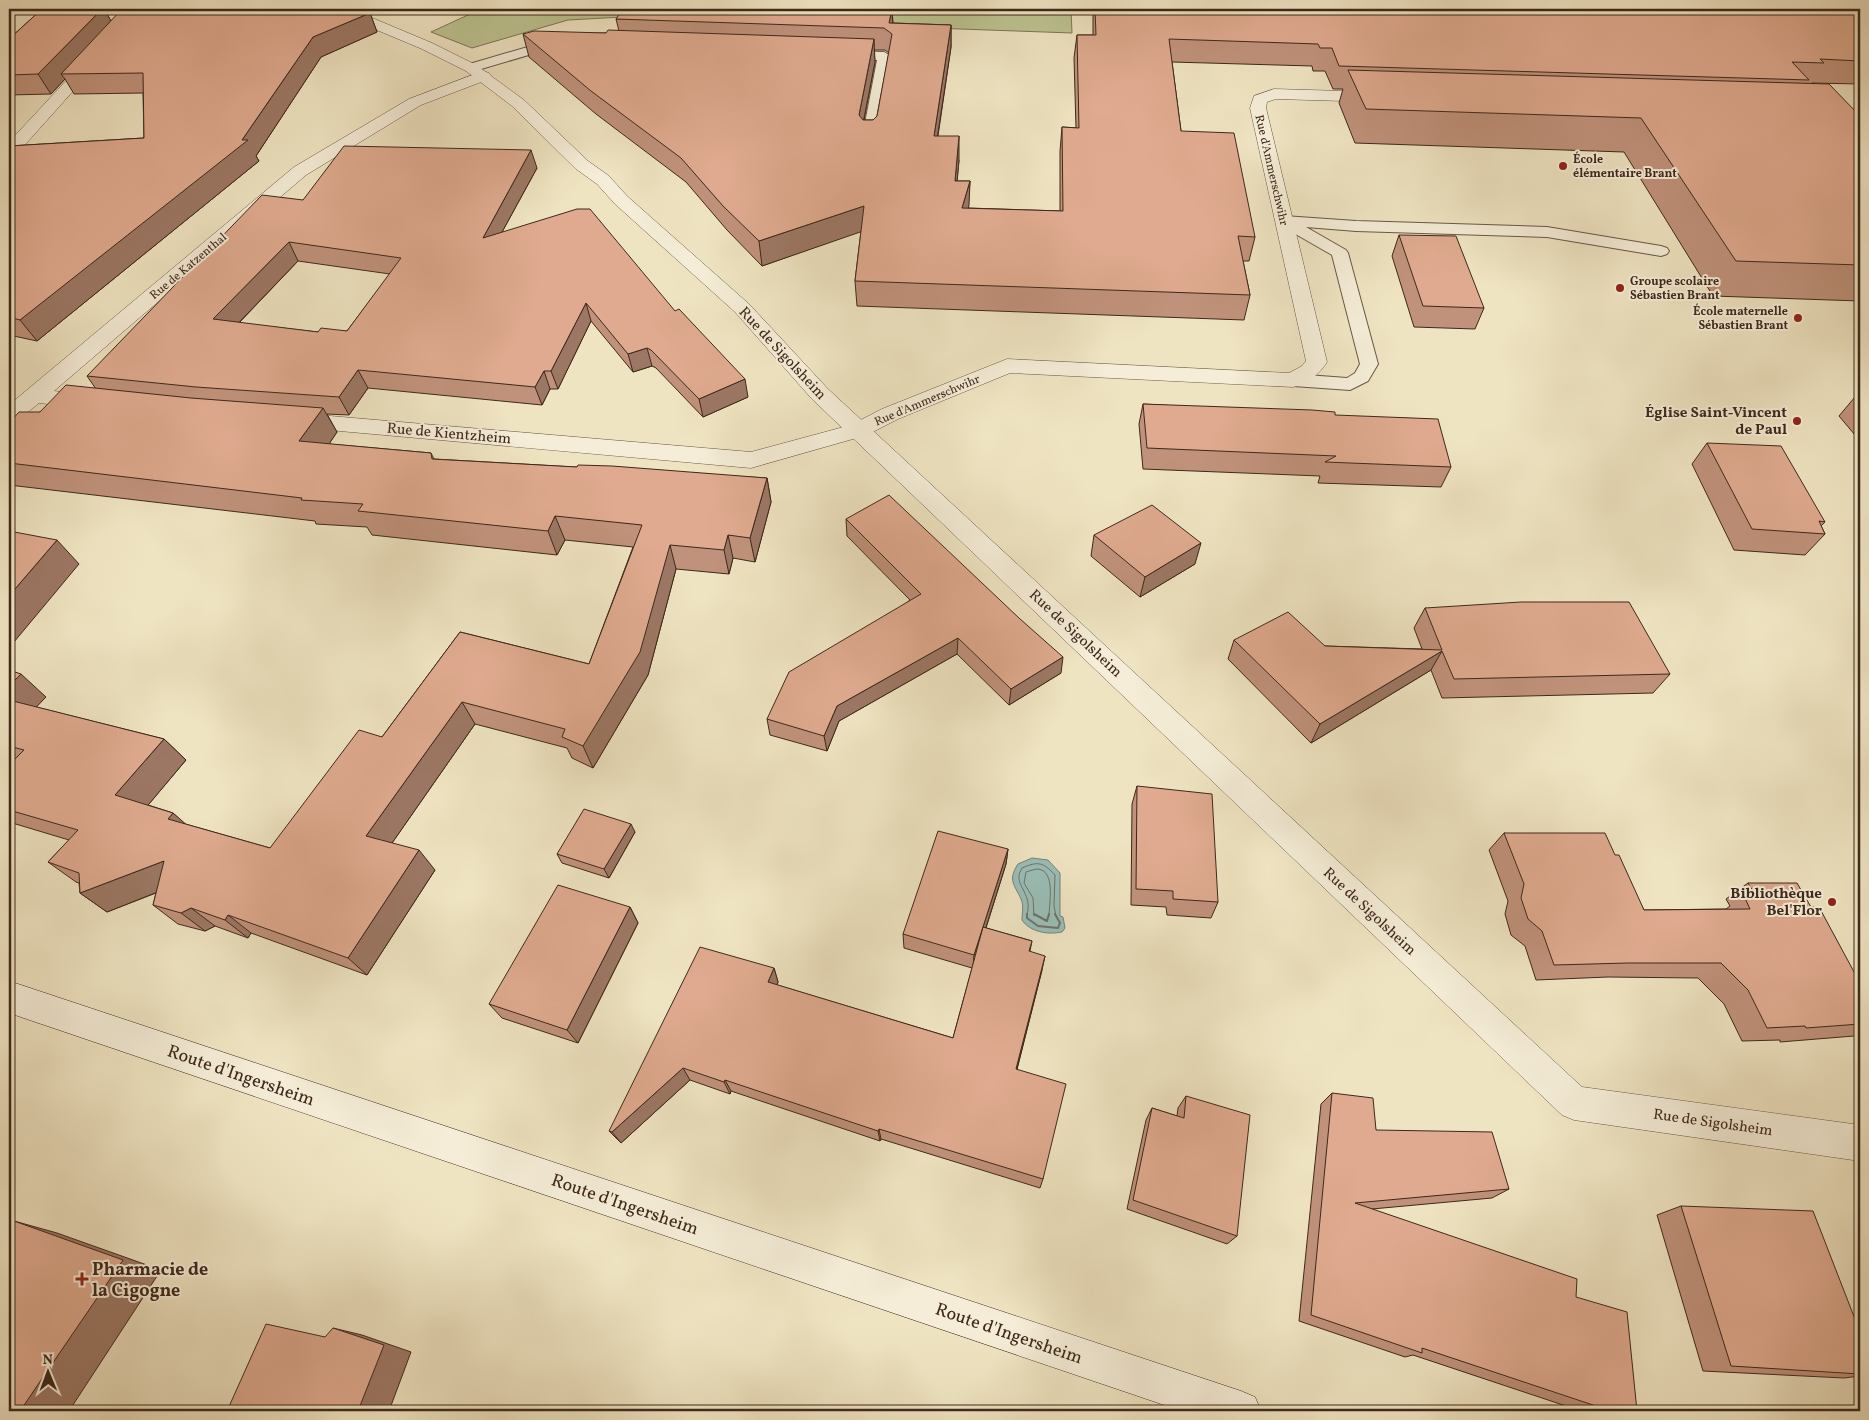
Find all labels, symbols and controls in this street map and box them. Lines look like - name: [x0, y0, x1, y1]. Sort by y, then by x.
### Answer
- street label: Rue d'Ammerschwihr: [1250, 113, 1292, 227]
- place label: École élémentaire Brant: [1573, 151, 1677, 182]
- marker: École élémentaire Brant: [1557, 160, 1569, 172]
- street label: Rue de Katzenthal: [147, 230, 231, 304]
- place label: Groupe scolaire Sébastien Brant: [1630, 274, 1720, 304]
- marker: Groupe scolaire Sébastien Brant: [1614, 282, 1626, 294]
- street label: Rue de Sigolsheim: [733, 303, 831, 405]
- place label: École maternelle Sébastien Brant: [1693, 303, 1788, 334]
- marker: École maternelle Sébastien Brant: [1792, 312, 1804, 324]
- street label: Rue d'Ammerschwihr: [872, 371, 983, 430]
- place label: Église Saint-Vincent de Paul: [1645, 403, 1787, 441]
- marker: Église Saint-Vincent de Paul: [1791, 415, 1803, 427]
- street label: Rue de Kientzheim: [386, 419, 512, 450]
- street label: Rue de Sigolsheim: [1024, 585, 1126, 683]
- street label: Rue de Sigolsheim: [1318, 863, 1420, 961]
- place label: Bibliothèque Bel'Flor: [1730, 884, 1822, 922]
- marker: Bibliothèque Bel'Flor: [1826, 896, 1838, 908]
- street label: Route d'Ingersheim: [164, 1040, 318, 1113]
- street label: Rue de Sigolsheim: [1652, 1105, 1774, 1142]
- street label: Route d'Ingersheim: [548, 1169, 702, 1242]
- place label: Pharmacie de la Cigogne: [92, 1258, 208, 1304]
- marker: Pharmacie de la Cigogne: [76, 1273, 88, 1285]
- street label: Route d'Ingersheim: [932, 1298, 1086, 1371]
- north arrow: [22, 1348, 72, 1398]
- text: N: [43, 1351, 53, 1370]

